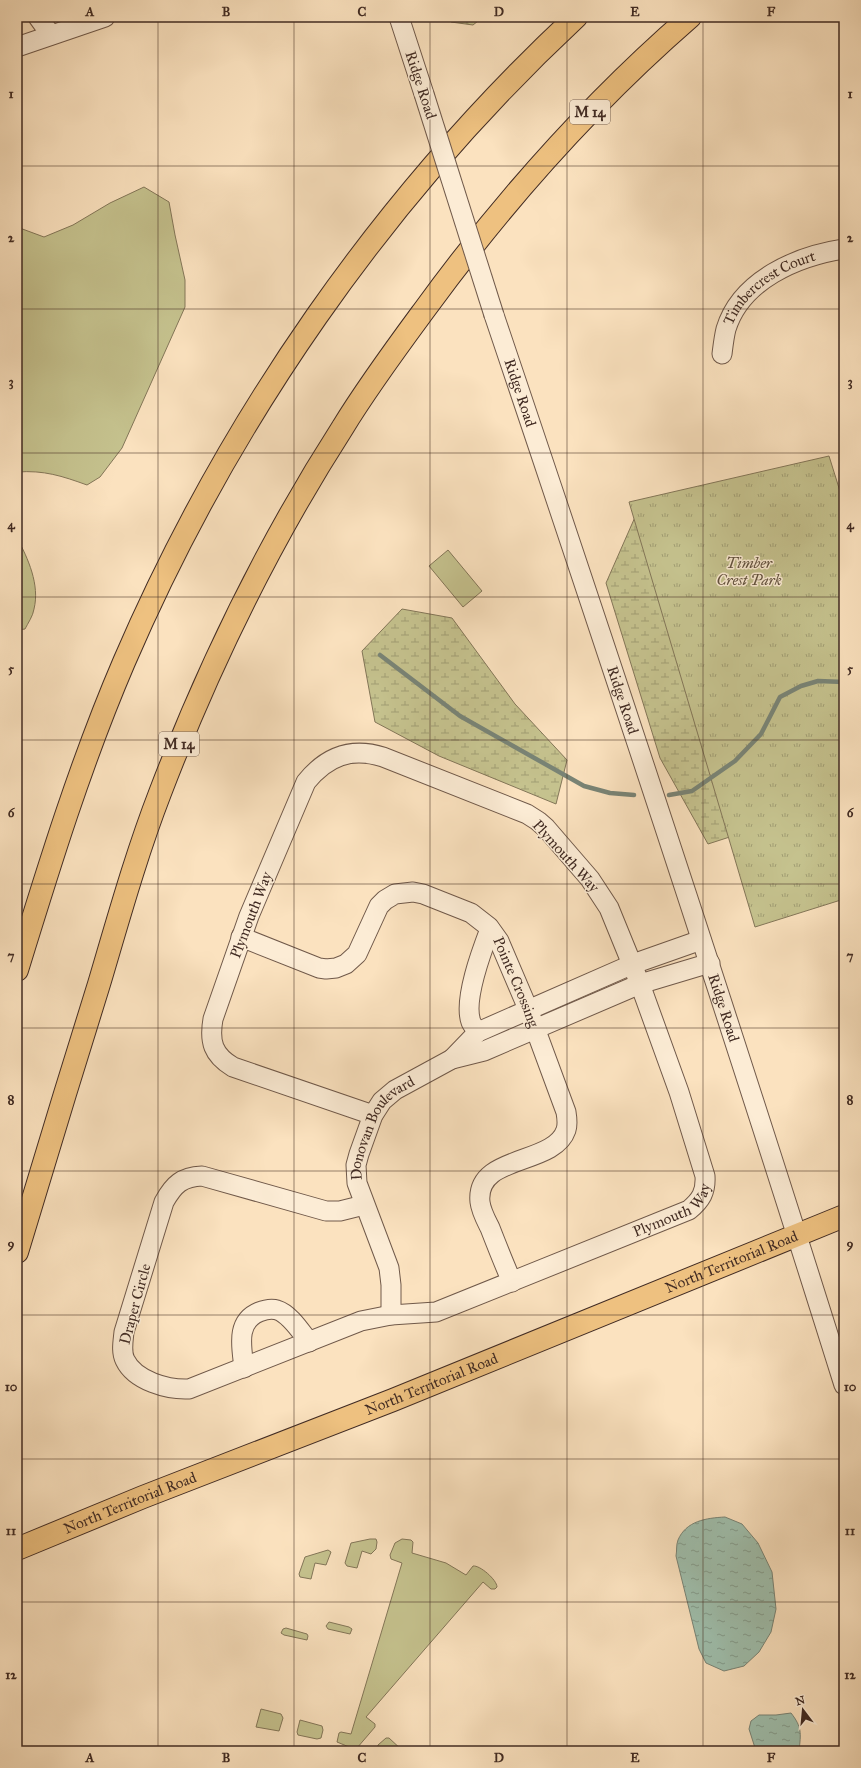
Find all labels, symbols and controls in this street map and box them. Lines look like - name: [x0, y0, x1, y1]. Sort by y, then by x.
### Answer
- text: A: [85, 4, 95, 20]
- text: B: [222, 4, 231, 20]
- text: C: [358, 4, 367, 20]
- text: D: [494, 4, 504, 20]
- text: E: [630, 4, 640, 20]
- text: F: [767, 4, 776, 20]
- street label: Ridge Road: [402, 49, 441, 122]
- text: 1: [8, 86, 14, 102]
- text: 1: [847, 86, 853, 102]
- road number: M 14: [570, 100, 610, 124]
- text: 2: [8, 230, 15, 246]
- text: 2: [847, 230, 854, 246]
- street label: Timbercrest Court: [719, 247, 818, 328]
- street label: Ridge Road: [500, 356, 540, 430]
- text: 3: [8, 374, 14, 390]
- text: 3: [847, 374, 853, 390]
- text: 4: [7, 517, 15, 533]
- text: 4: [846, 517, 854, 533]
- park label: Timber Crest Park: [716, 554, 782, 589]
- text: 5: [8, 661, 15, 677]
- text: 5: [847, 661, 854, 677]
- street label: Ridge Road: [603, 664, 643, 737]
- road number: M 14: [159, 732, 199, 756]
- text: 6: [8, 805, 16, 821]
- text: 6: [847, 805, 855, 821]
- street label: Plymouth Way: [529, 816, 604, 897]
- street label: Plymouth Way: [226, 868, 276, 961]
- street label: Pointe Crossing: [489, 934, 543, 1031]
- text: 7: [8, 948, 15, 964]
- text: 7: [847, 948, 854, 964]
- street label: Ridge Road: [704, 972, 743, 1045]
- street label: Donovan Boulevard: [346, 1072, 418, 1181]
- text: 8: [8, 1092, 15, 1108]
- text: 8: [847, 1092, 854, 1108]
- street label: Plymouth Way: [630, 1181, 714, 1241]
- street label: North Territorial Road: [662, 1227, 801, 1297]
- text: 9: [8, 1236, 15, 1252]
- text: 9: [847, 1236, 854, 1252]
- street label: Draper Circle: [116, 1262, 154, 1346]
- street label: North Territorial Road: [362, 1349, 501, 1419]
- text: 10: [5, 1379, 18, 1395]
- text: 10: [844, 1379, 857, 1395]
- street label: North Territorial Road: [61, 1468, 199, 1538]
- text: 11: [6, 1523, 16, 1539]
- text: 11: [845, 1523, 855, 1539]
- text: 12: [5, 1667, 17, 1683]
- text: 12: [844, 1667, 856, 1683]
- north arrow: [783, 1690, 823, 1730]
- text: N: [794, 1693, 807, 1708]
- text: A: [85, 1750, 95, 1766]
- text: B: [222, 1750, 231, 1766]
- text: C: [358, 1750, 367, 1766]
- text: D: [494, 1750, 504, 1766]
- text: E: [630, 1750, 640, 1766]
- text: F: [767, 1750, 776, 1766]

